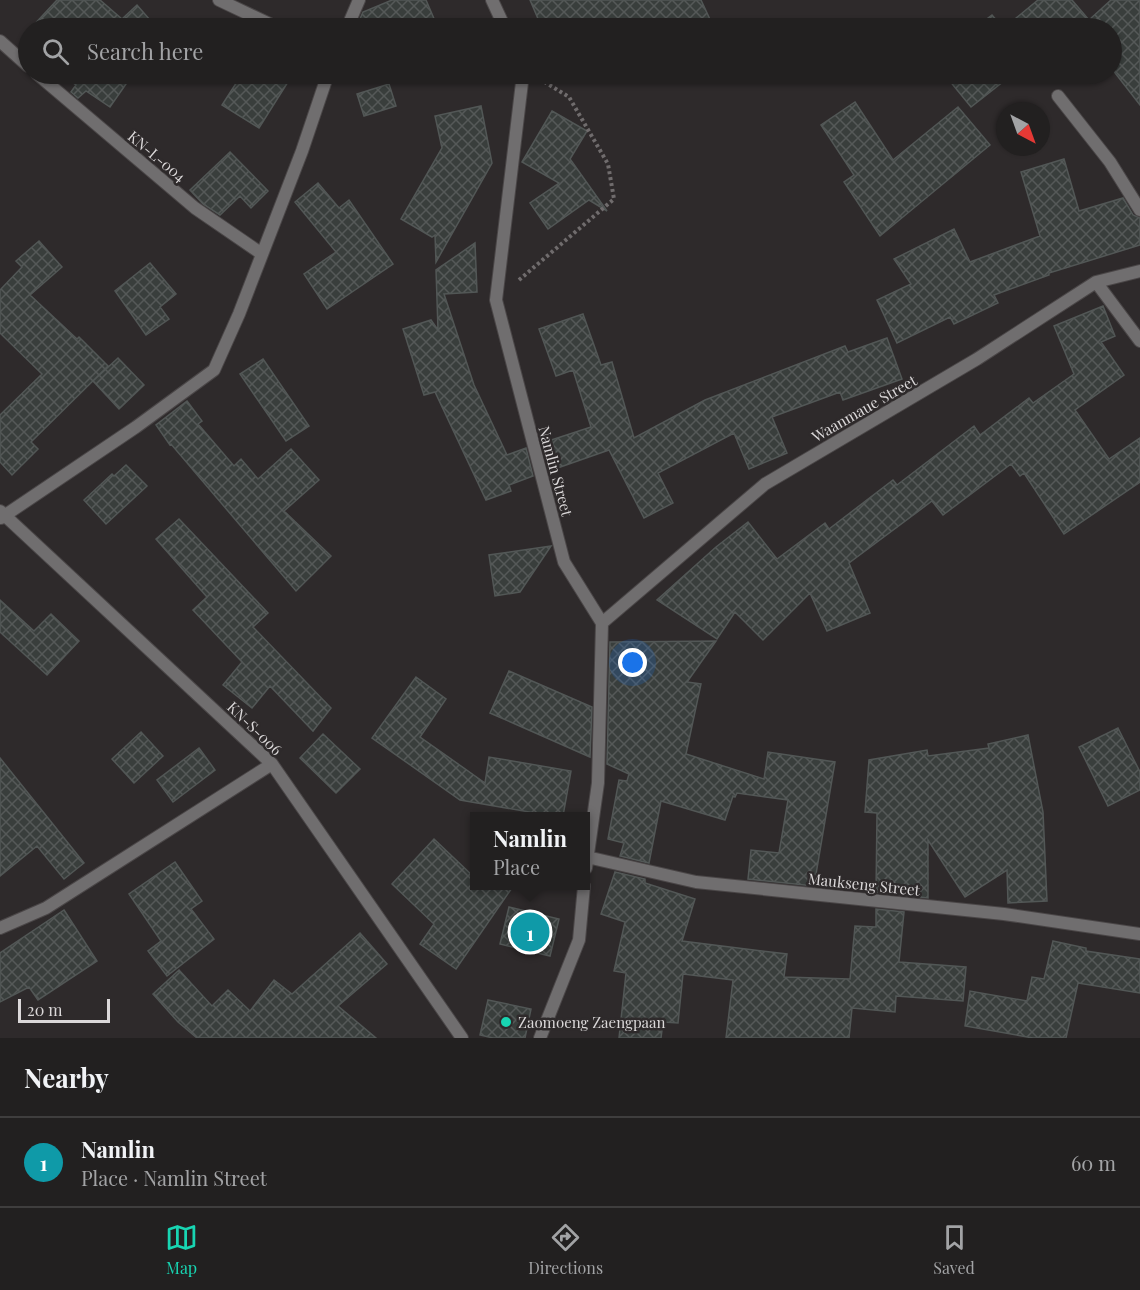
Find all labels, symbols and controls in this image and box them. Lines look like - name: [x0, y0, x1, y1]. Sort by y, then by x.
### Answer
- search box: [18, 18, 1122, 84]
- icon: search: [39, 35, 72, 68]
- text: Search here: [87, 36, 203, 66]
- north arrow: [996, 102, 1050, 156]
- street label: KN-L-004: [124, 126, 190, 186]
- street label: Waanmaue Street: [807, 370, 921, 447]
- street label: Namlin Street: [534, 424, 578, 519]
- your location: [618, 648, 647, 677]
- street label: KN-S-006: [223, 697, 287, 759]
- popup: [470, 812, 590, 890]
- text: Namlin: [493, 823, 567, 853]
- text: Place: [493, 853, 540, 880]
- street label: Maukseng Street: [807, 868, 922, 900]
- pin: 1: [510, 910, 550, 954]
- scale bar: [18, 996, 110, 1024]
- text: 20 m: [27, 999, 62, 1020]
- place label: Zaomoeng Zaengpaan: [518, 1012, 666, 1032]
- marker: Zaomoeng Zaengpaan: [499, 1015, 513, 1029]
- text: Nearby: [24, 1060, 109, 1095]
- text: Namlin: [81, 1134, 155, 1164]
- text: 1: [40, 1149, 47, 1176]
- text: 60 m: [1071, 1149, 1116, 1176]
- text: Place · Namlin Street: [81, 1164, 267, 1191]
- tab: Map: [165, 1221, 198, 1278]
- tab: Directions: [528, 1221, 603, 1278]
- tab: Saved: [933, 1221, 975, 1278]

